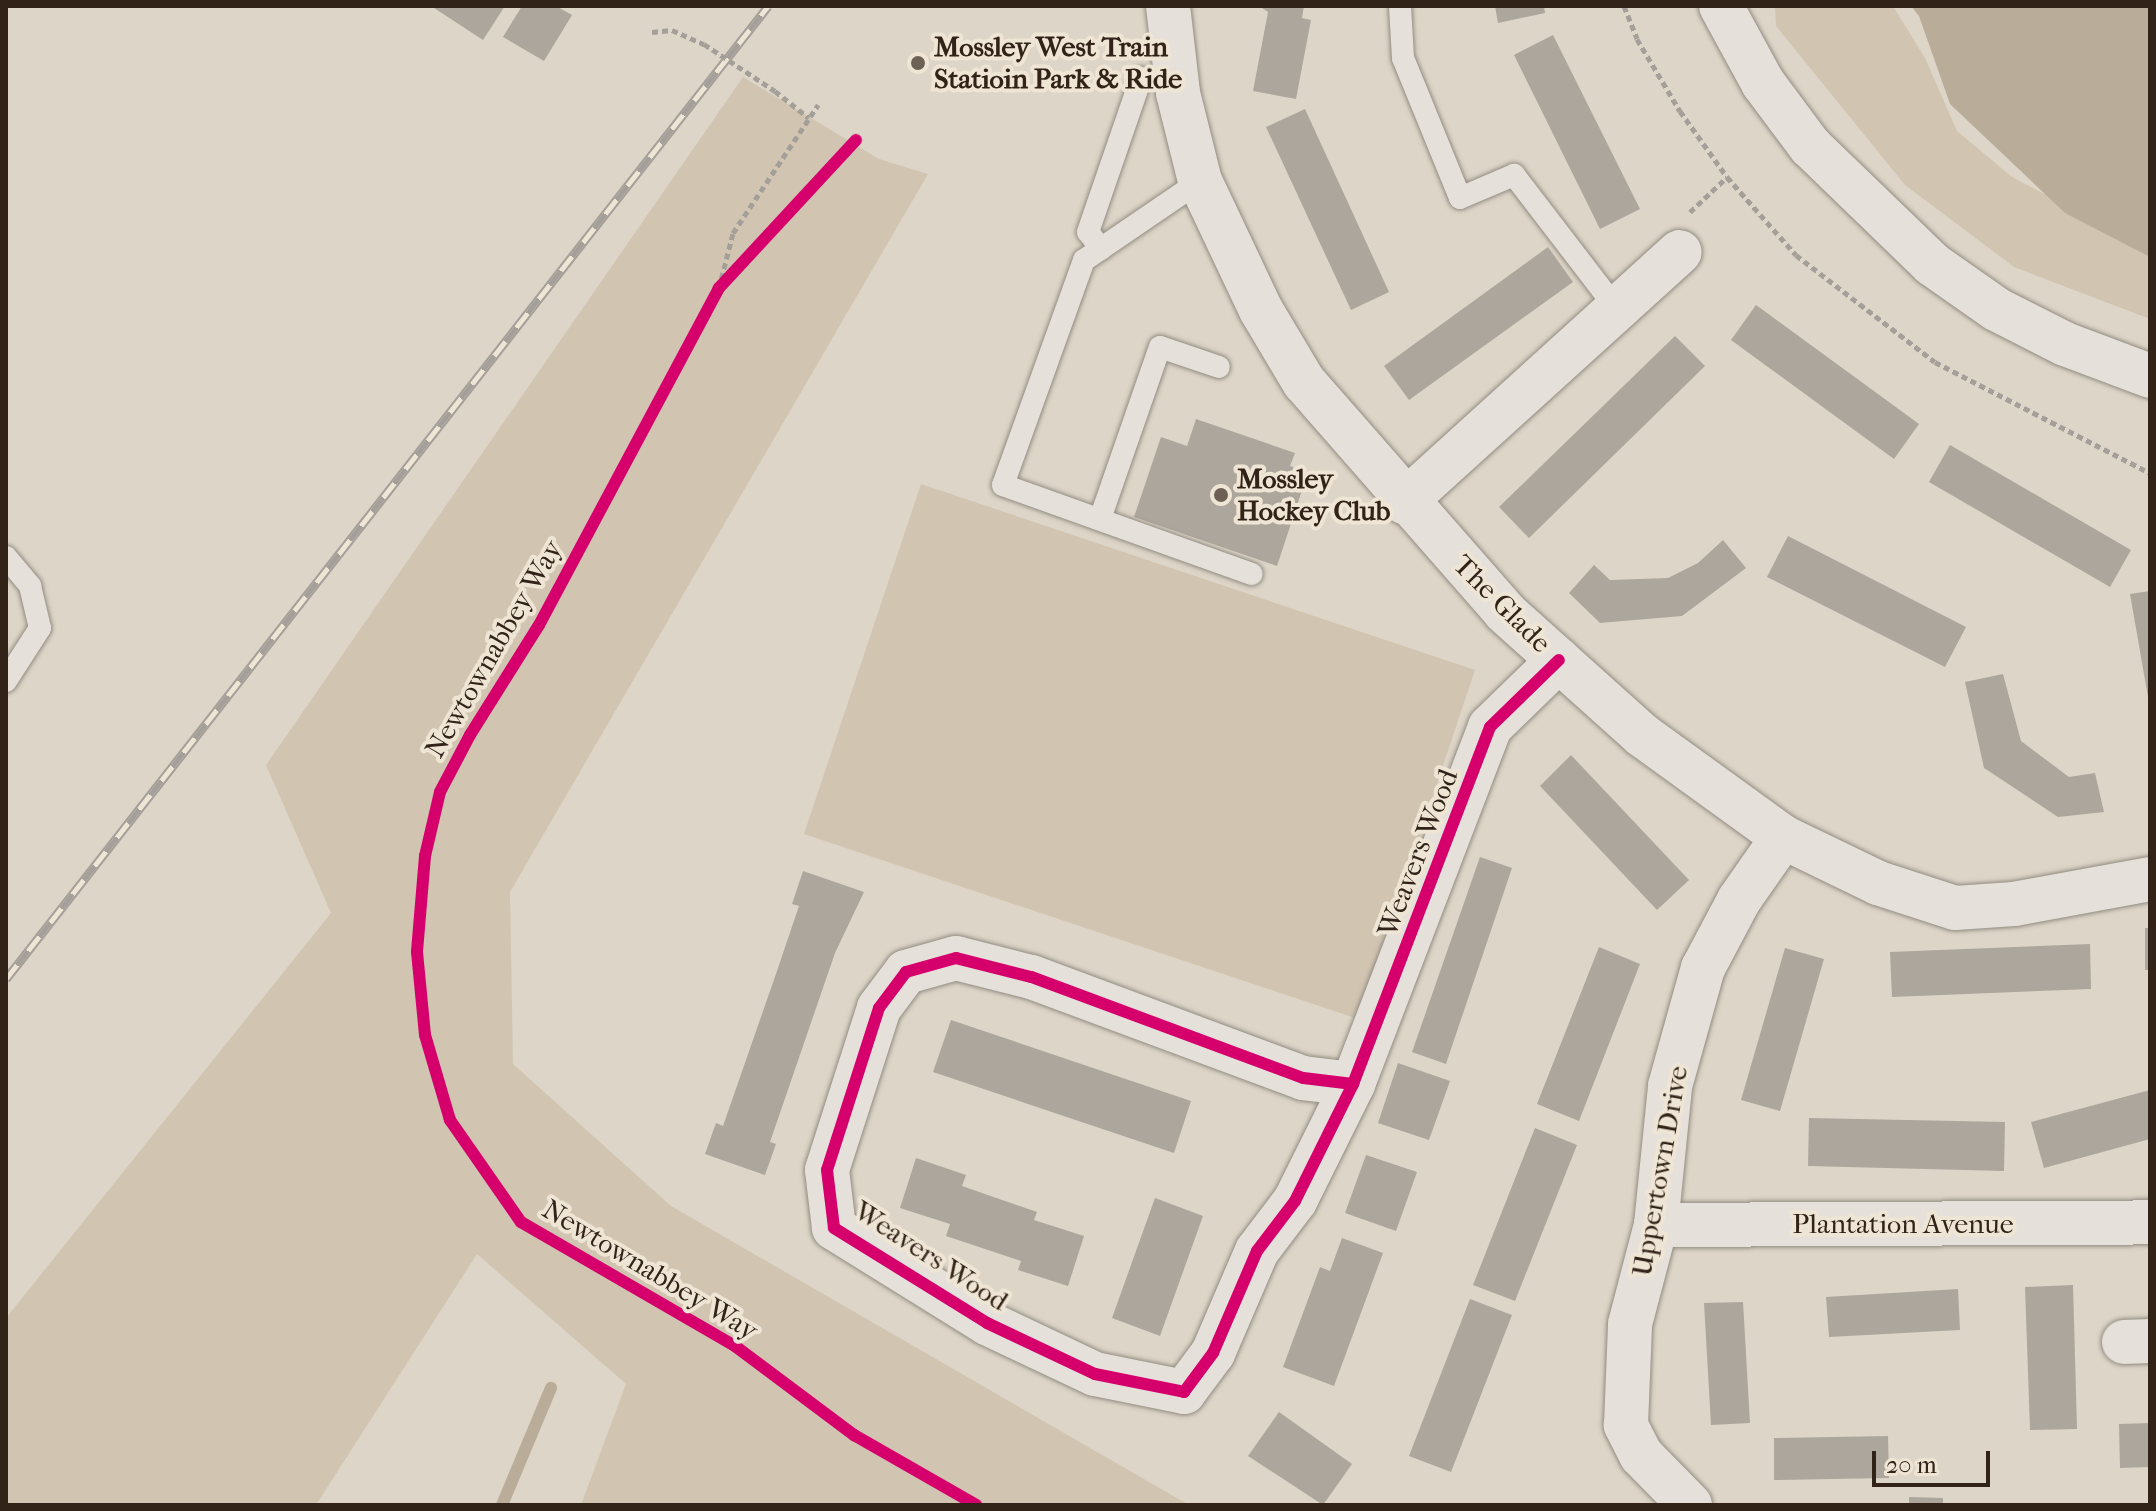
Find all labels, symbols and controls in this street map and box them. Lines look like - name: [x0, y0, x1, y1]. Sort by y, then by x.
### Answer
- place label: Mossley West Train Statioin Park & Ride: [934, 30, 1182, 96]
- marker: Mossley West Train Statioin Park & Ride: [909, 54, 927, 72]
- place label: Mossley Hockey Club: [1237, 462, 1390, 528]
- marker: Mossley Hockey Club: [1212, 486, 1230, 504]
- street label: Newtownabbey Way: [418, 534, 570, 764]
- street label: The Glade: [1446, 548, 1558, 660]
- street label: Weavers Wood: [1371, 764, 1465, 942]
- street label: Uppertown Drive: [1625, 1063, 1695, 1279]
- street label: Newtownabbey Way: [536, 1192, 764, 1348]
- street label: Weavers Wood: [848, 1194, 1014, 1318]
- street label: Plantation Avenue: [1792, 1207, 2014, 1241]
- scale bar: [1876, 1435, 1994, 1485]
- text: 20 m: [1886, 1451, 1937, 1479]

